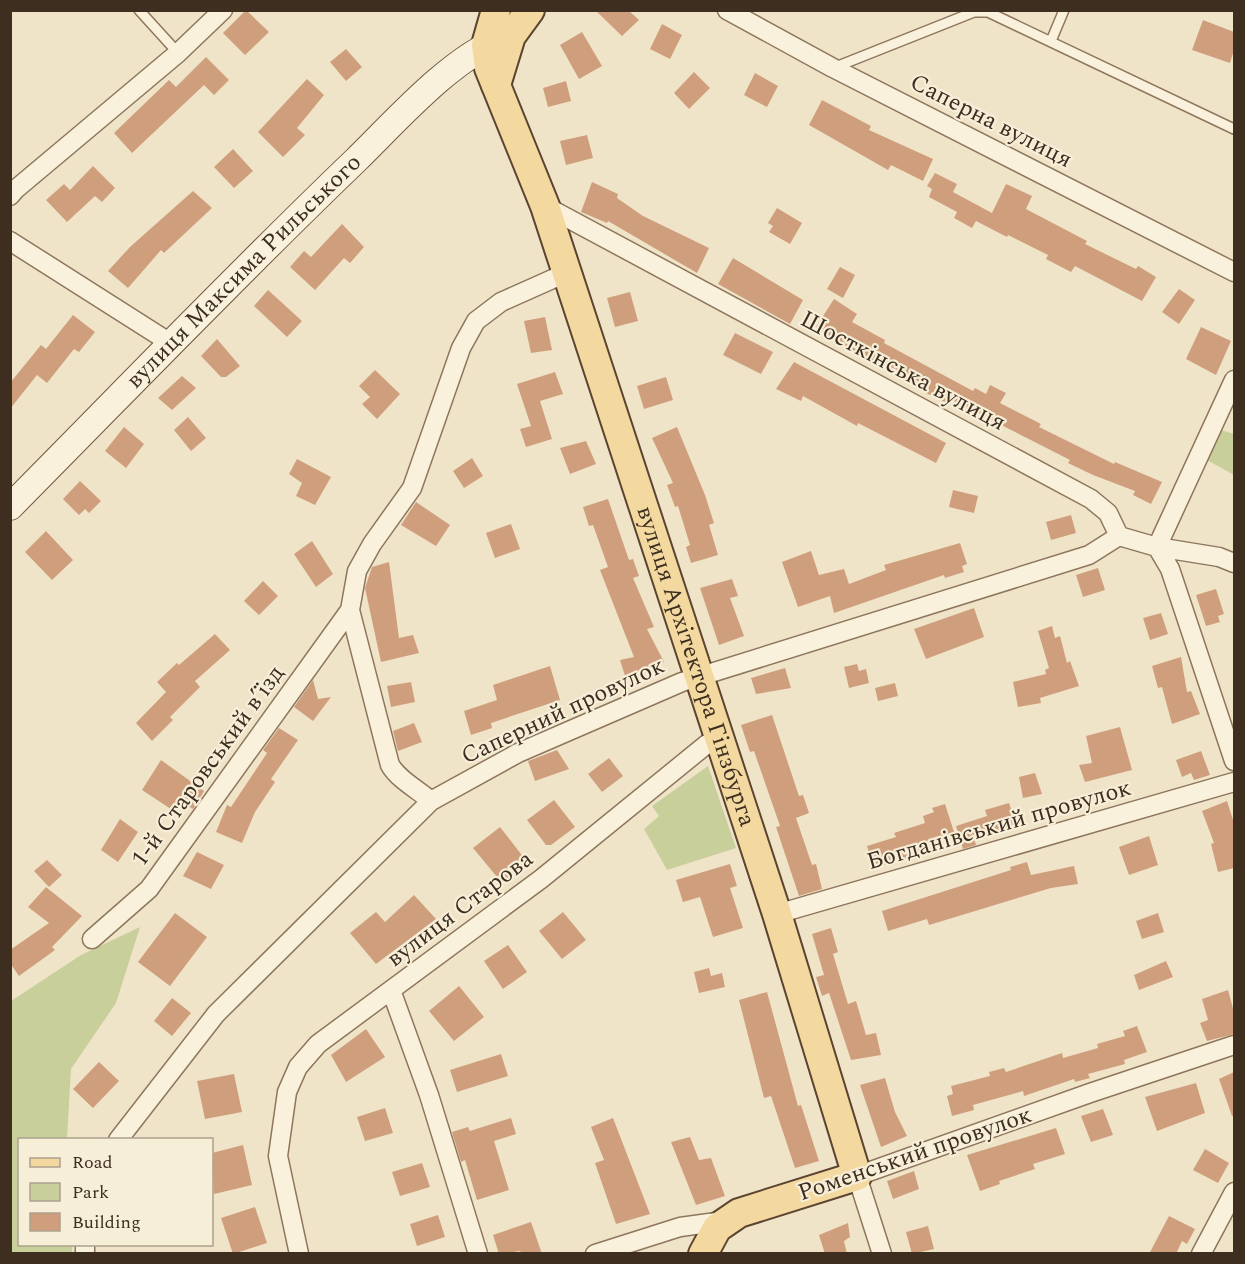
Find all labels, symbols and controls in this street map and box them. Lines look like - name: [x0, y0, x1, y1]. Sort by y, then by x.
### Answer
- street label: Саперна вулиця: [903, 64, 1079, 178]
- street label: вулиця Максима Рильського: [118, 146, 370, 397]
- street label: Шосткінська вулиця: [794, 301, 1012, 441]
- street label: вулиця Архітектора Гінзбурга: [626, 501, 765, 832]
- street label: Саперний провулок: [455, 648, 671, 774]
- street label: 1-й Старовський в’їзд: [122, 658, 294, 874]
- street label: Богданівський провулок: [862, 770, 1136, 880]
- street label: вулиця Старова: [379, 842, 541, 976]
- street label: Роменський провулок: [793, 1097, 1037, 1211]
- legend: [18, 1138, 213, 1246]
- text: Road: [72, 1149, 113, 1176]
- text: Park: [72, 1179, 109, 1206]
- text: Building: [72, 1209, 141, 1236]

